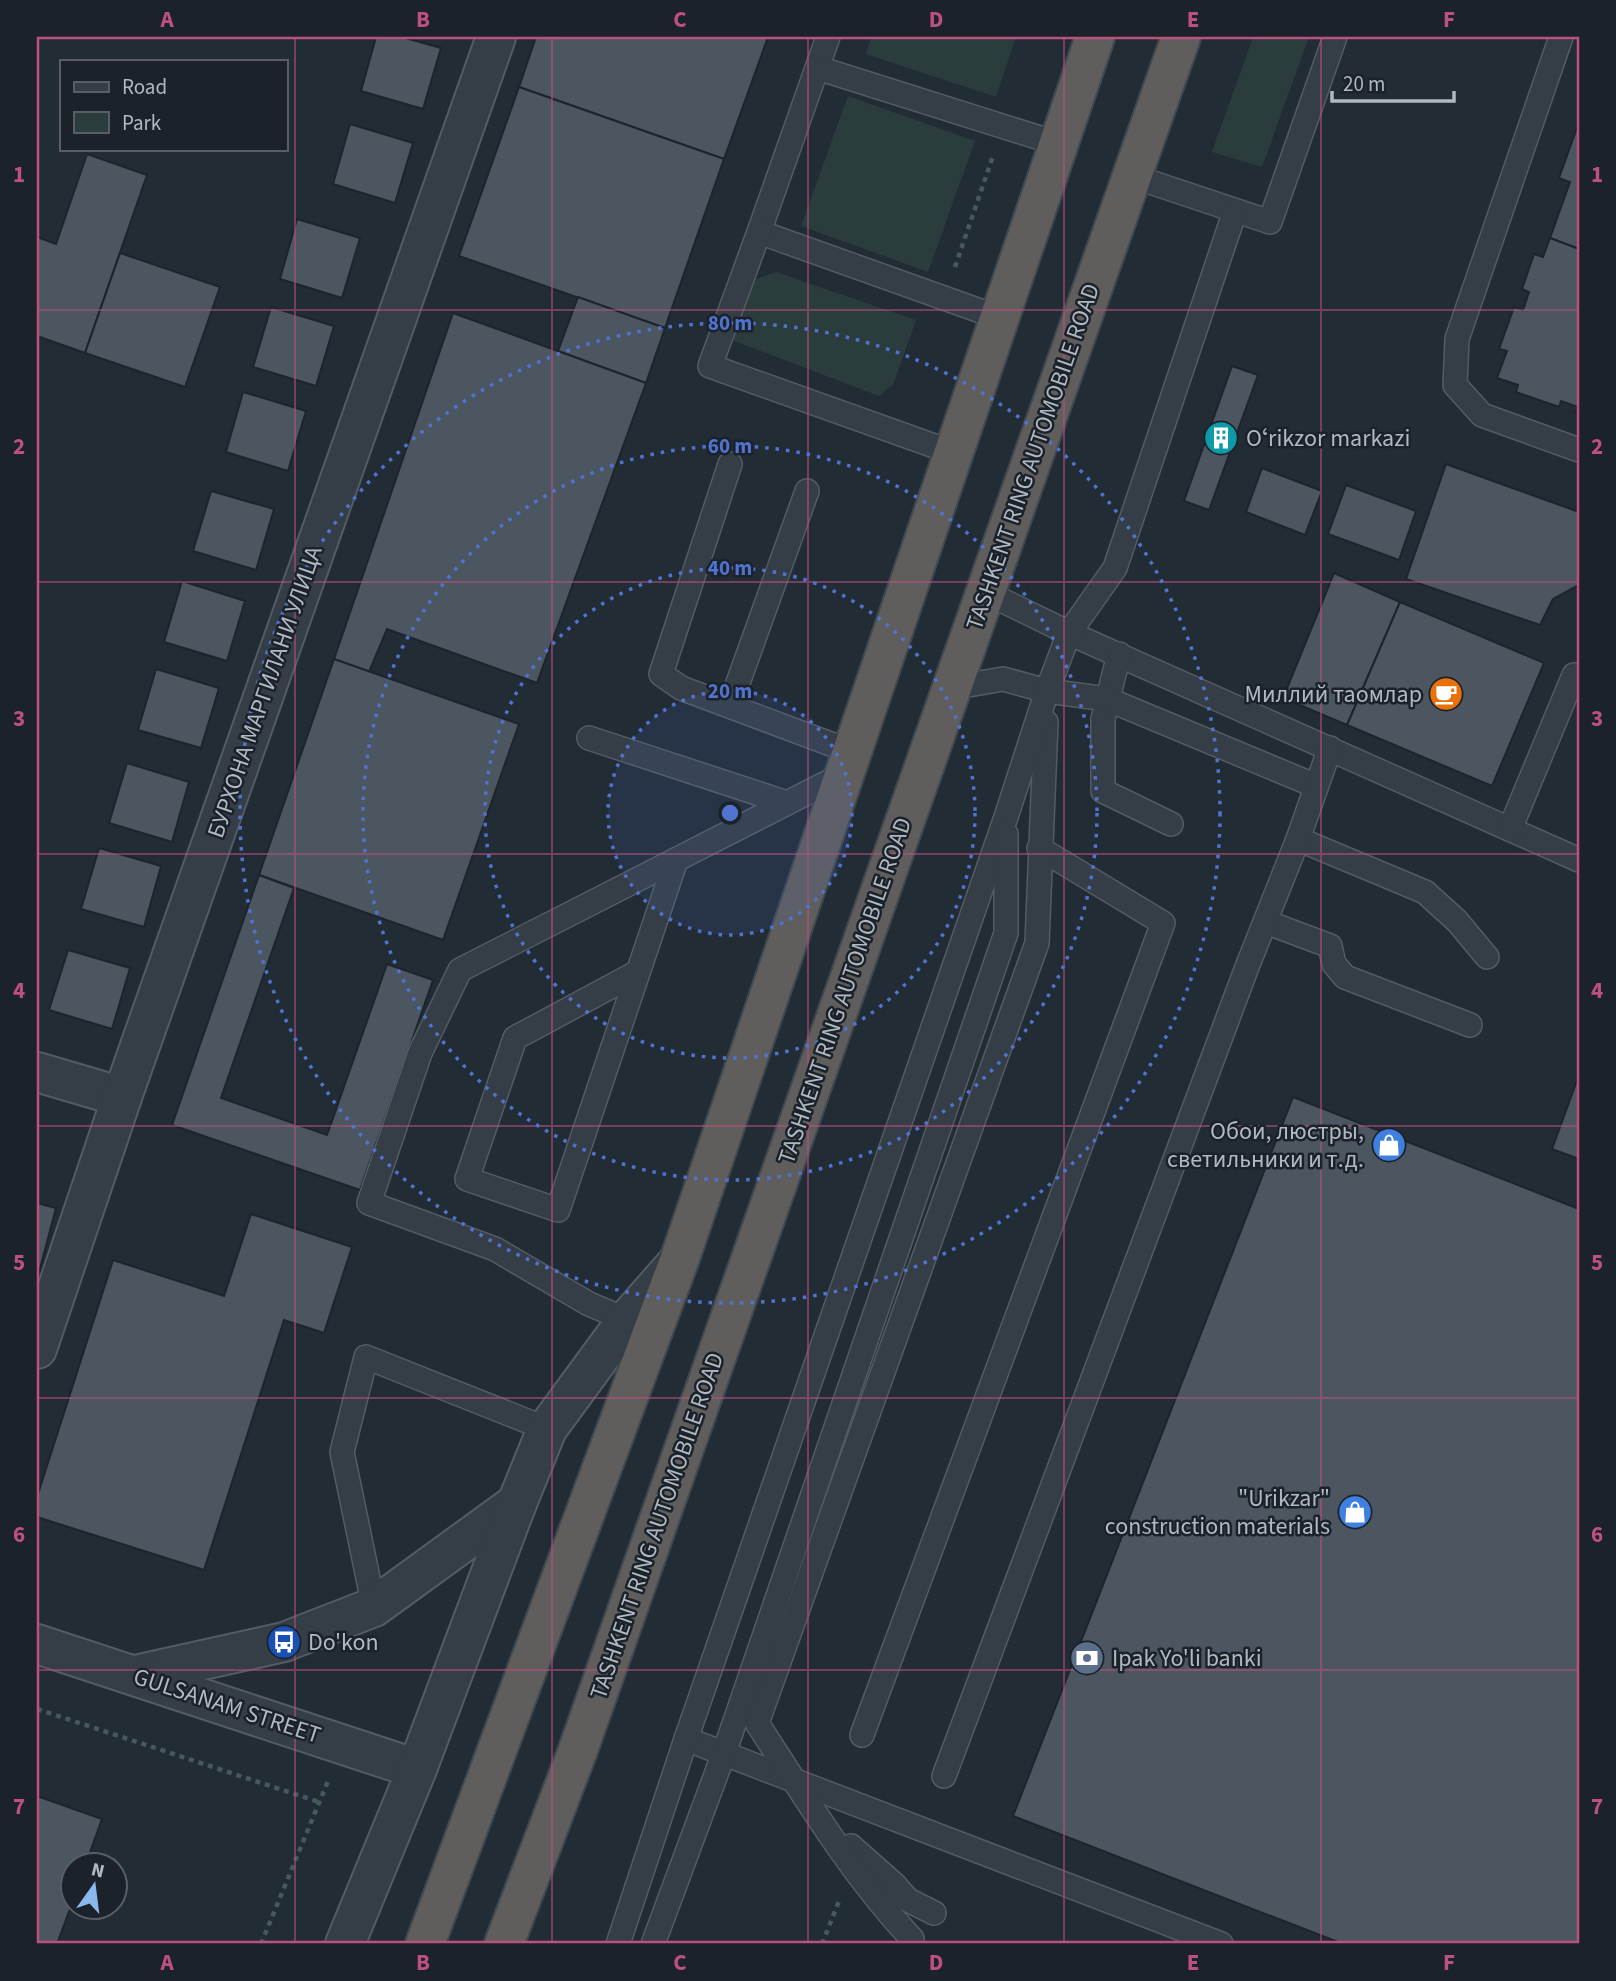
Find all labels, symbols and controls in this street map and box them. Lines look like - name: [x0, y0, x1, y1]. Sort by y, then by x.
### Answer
- text: A: [159, 3, 174, 36]
- text: B: [416, 3, 430, 36]
- text: C: [673, 3, 687, 36]
- text: D: [929, 3, 943, 36]
- text: E: [1187, 3, 1199, 36]
- text: F: [1443, 3, 1455, 36]
- legend: [60, 60, 287, 150]
- scale bar: [1332, 60, 1455, 104]
- text: 20 m: [1343, 69, 1385, 99]
- text: Road: [122, 72, 167, 102]
- text: Park: [122, 108, 162, 138]
- text: 1: [13, 158, 25, 191]
- text: 1: [1591, 158, 1603, 191]
- street label: TASHKENT RING AUTOMOBILE ROAD: [957, 279, 1109, 635]
- text: 80 m: [708, 308, 752, 338]
- building icon: Oʻrikzor markazi: [1202, 419, 1240, 457]
- place label: Oʻrikzor markazi: [1246, 421, 1410, 456]
- text: 2: [13, 430, 25, 463]
- text: 2: [1591, 430, 1603, 463]
- text: 60 m: [708, 431, 752, 461]
- street label: БУРХОНА МАРГИЛАНИ УЛИЦА: [198, 541, 332, 843]
- text: 40 m: [708, 553, 752, 583]
- cafe icon: Миллий таомлар: [1427, 675, 1465, 713]
- text: 20 m: [708, 676, 752, 706]
- place label: Миллий таомлар: [1245, 677, 1422, 712]
- text: 3: [13, 702, 25, 735]
- text: 3: [1591, 702, 1603, 735]
- centre of rings: [718, 801, 742, 825]
- street label: TASHKENT RING AUTOMOBILE ROAD: [769, 813, 921, 1169]
- text: 4: [13, 974, 25, 1007]
- text: 4: [1591, 974, 1603, 1007]
- place label: Обои, люстры, светильники и т.д.: [1167, 1114, 1364, 1177]
- shop icon: Обои, люстры, светильники и т.д.: [1370, 1126, 1408, 1164]
- text: 5: [13, 1246, 25, 1279]
- text: 5: [1591, 1246, 1603, 1279]
- street label: TASHKENT RING AUTOMOBILE ROAD: [581, 1348, 733, 1704]
- place label: "Urikzar" construction materials: [1105, 1481, 1330, 1544]
- shop icon: "Urikzar" construction materials: [1336, 1493, 1374, 1531]
- text: 6: [13, 1518, 25, 1551]
- text: 6: [1591, 1518, 1603, 1551]
- bus stop icon: Do'kon: [265, 1623, 303, 1661]
- place label: Do'kon: [308, 1625, 379, 1660]
- bank icon: Ipak Yo'li banki: [1068, 1639, 1106, 1677]
- place label: Ipak Yo'li banki: [1112, 1641, 1262, 1676]
- street label: GULSANAM STREET: [129, 1659, 325, 1753]
- text: 7: [13, 1790, 25, 1823]
- text: 7: [1591, 1790, 1603, 1823]
- north arrow: [60, 1852, 130, 1922]
- text: N: [88, 1856, 107, 1886]
- text: A: [159, 1946, 174, 1979]
- text: B: [416, 1946, 430, 1979]
- text: C: [673, 1946, 687, 1979]
- text: D: [929, 1946, 943, 1979]
- text: E: [1187, 1946, 1199, 1979]
- text: F: [1443, 1946, 1455, 1979]

